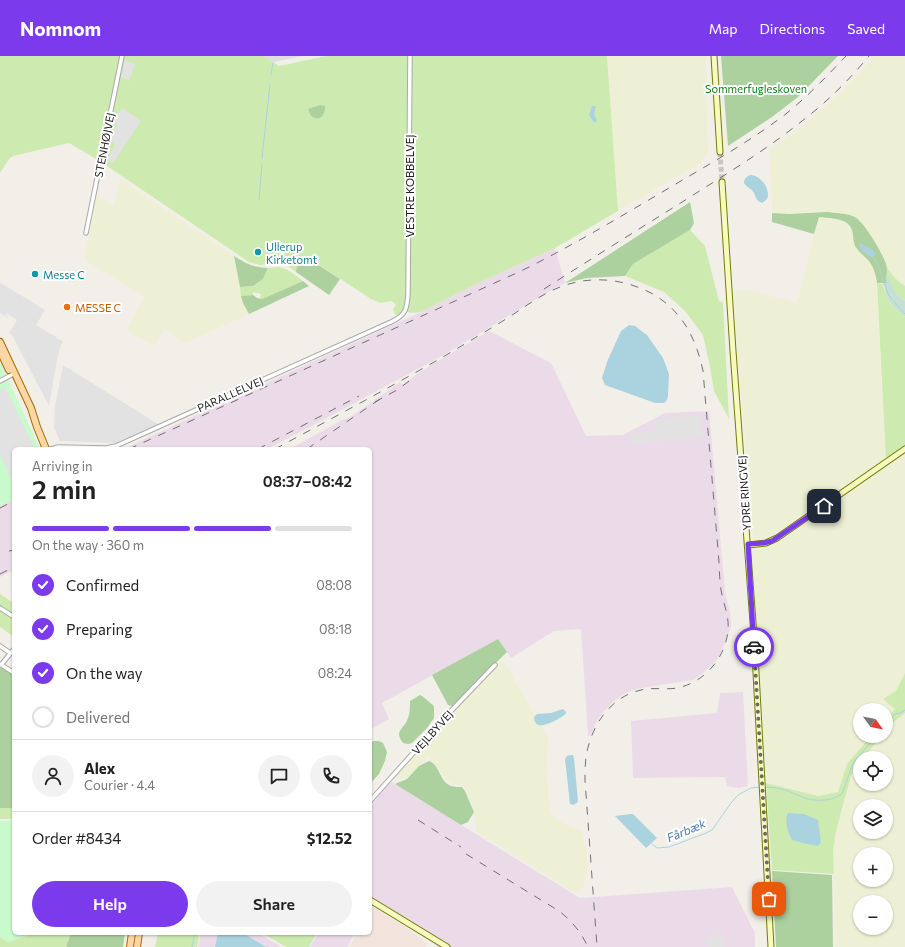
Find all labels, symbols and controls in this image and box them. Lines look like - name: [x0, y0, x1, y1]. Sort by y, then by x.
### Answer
- text: Nomnom: [20, 17, 101, 40]
- text: Map: [709, 20, 738, 37]
- text: Directions: [760, 20, 825, 37]
- text: Saved: [847, 20, 885, 37]
- park label: Sommerfugleskoven: [705, 82, 807, 95]
- street label: STENHØJVEJ: [91, 111, 118, 179]
- street label: VESTRE KOBBELVEJ: [403, 135, 417, 237]
- place label: Ullerup Kirketomt: [266, 240, 318, 266]
- marker: Ullerup Kirketomt: [253, 247, 263, 257]
- place label: Messe C: [43, 268, 85, 281]
- marker: Messe C: [30, 269, 40, 279]
- place label: MESSE C: [75, 301, 121, 314]
- marker: MESSE C: [62, 302, 72, 312]
- street label: PARALLELVEJ: [195, 374, 265, 415]
- street label: YDRE RINGVEJ: [735, 455, 754, 531]
- text: Arriving in: [32, 458, 92, 474]
- text: 08:37–08:42: [263, 472, 352, 490]
- text: 2 min: [32, 473, 96, 504]
- pin: [807, 489, 841, 523]
- icon: home: [813, 495, 835, 517]
- text: On the way · 360 m: [32, 537, 144, 553]
- icon: check: [32, 574, 54, 596]
- text: Confirmed: [66, 576, 139, 594]
- text: 08:08: [316, 577, 352, 593]
- icon: check: [32, 618, 54, 640]
- text: Preparing: [66, 620, 132, 638]
- text: 08:18: [319, 621, 352, 637]
- courier: [734, 627, 774, 667]
- icon: car: [743, 636, 765, 658]
- icon: check: [32, 662, 54, 684]
- text: On the way: [66, 664, 143, 682]
- text: 08:24: [318, 665, 352, 681]
- north arrow: [853, 703, 893, 743]
- map controls: [853, 703, 893, 935]
- street label: VEJLBYVEJ: [409, 707, 456, 757]
- text: Delivered: [66, 708, 130, 726]
- button: locate: [853, 751, 893, 791]
- button: person: [32, 755, 74, 797]
- button: chat: [258, 755, 300, 797]
- button: phone: [310, 755, 352, 797]
- text: Alex: [84, 759, 115, 777]
- text: Courier · 4.4: [84, 777, 155, 793]
- button: layers: [853, 799, 893, 839]
- water label: Fårbæk: [664, 815, 708, 844]
- text: Order #8434: [32, 829, 121, 847]
- text: $12.52: [307, 829, 352, 847]
- button: +: [853, 847, 893, 887]
- button: Help: [32, 881, 188, 927]
- button: Share: [196, 881, 352, 927]
- pin: [752, 882, 786, 916]
- icon: bag: [758, 888, 780, 910]
- button: −: [853, 895, 893, 935]

